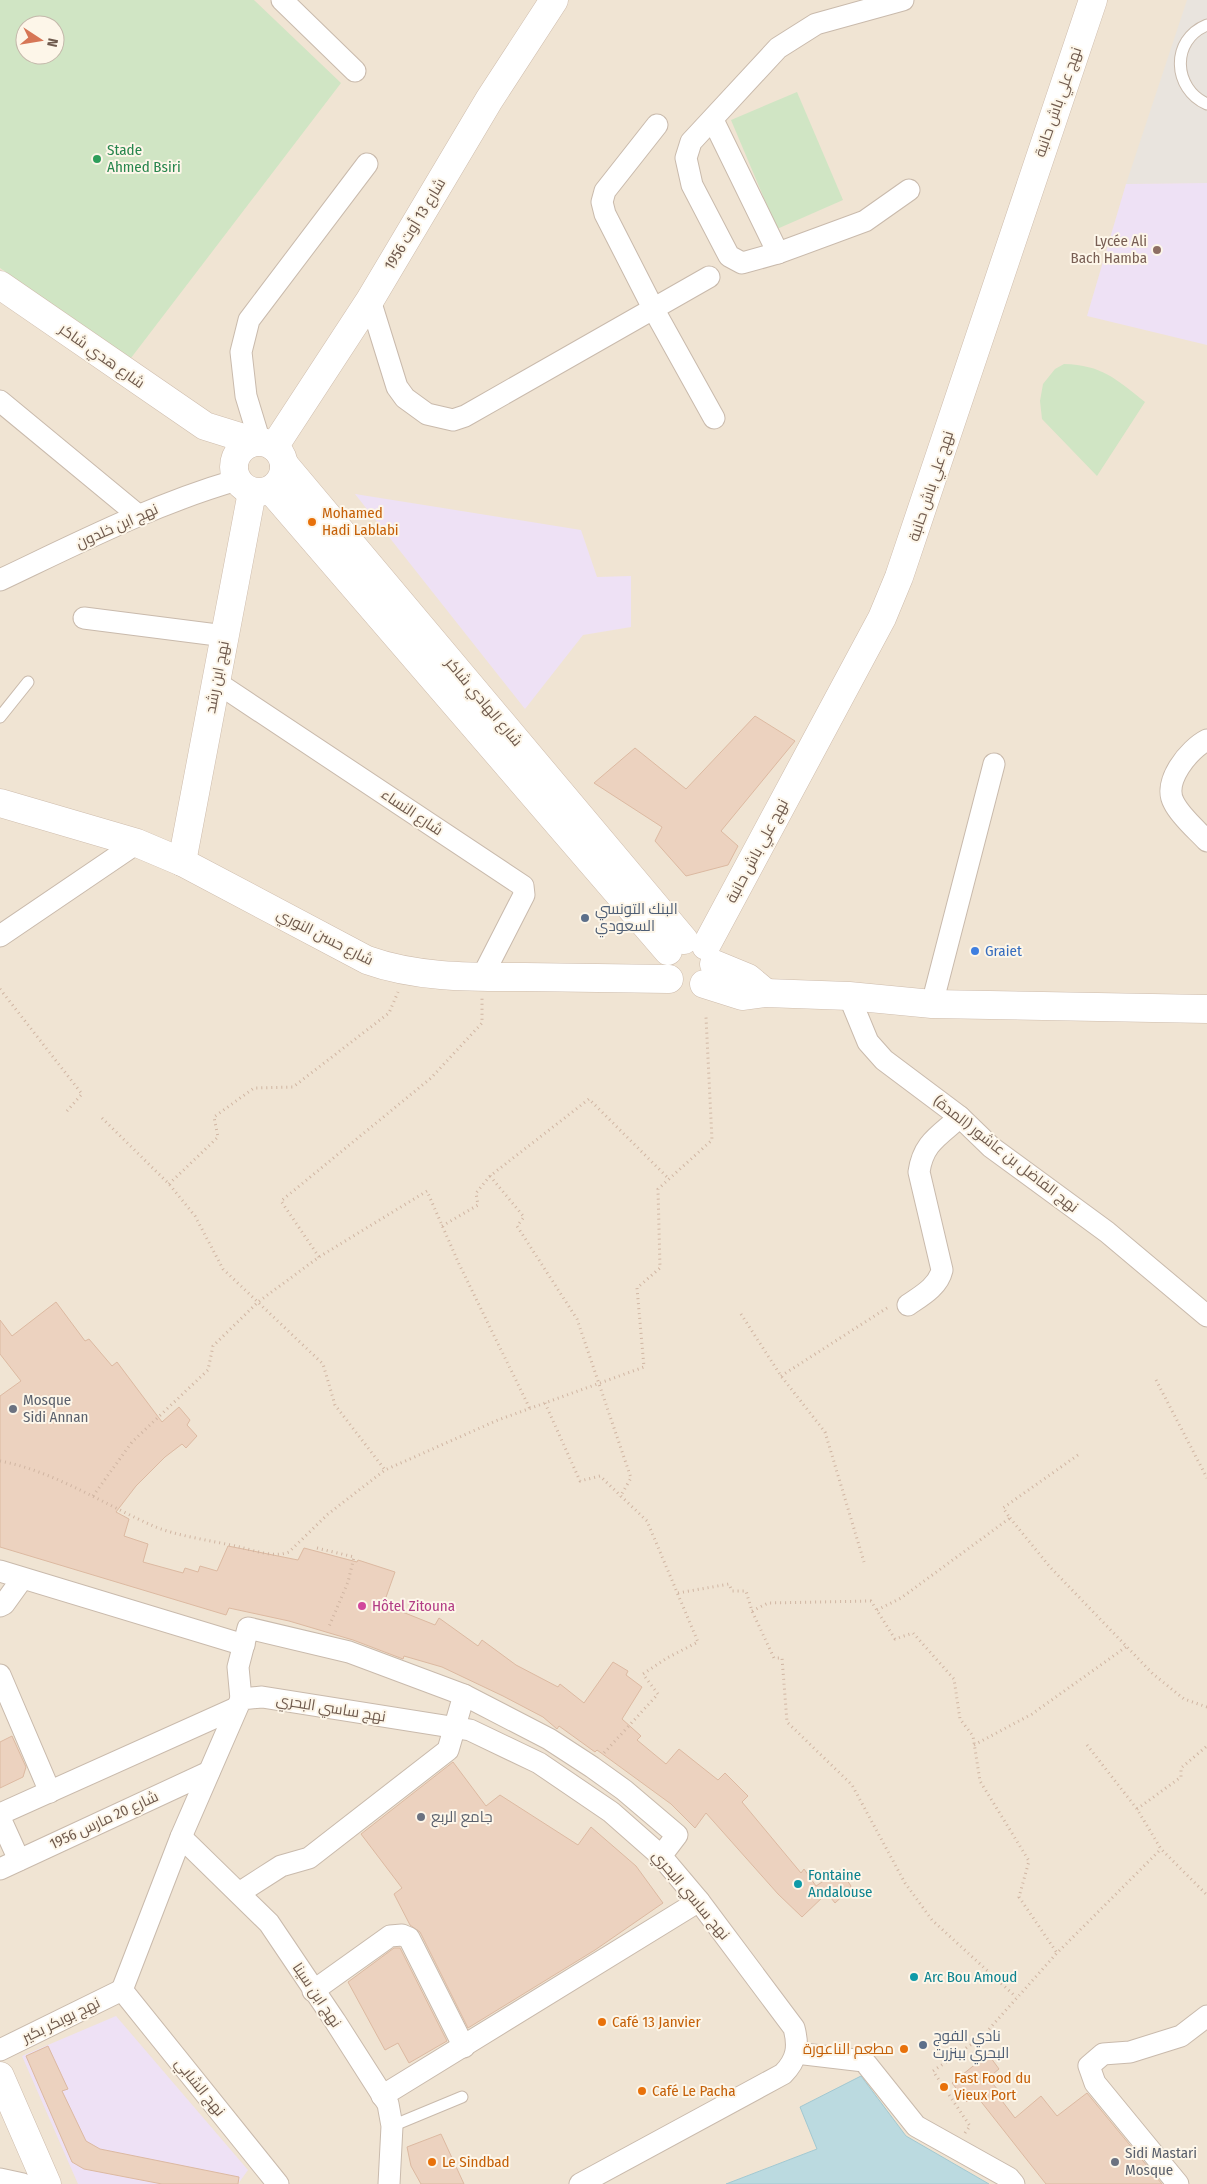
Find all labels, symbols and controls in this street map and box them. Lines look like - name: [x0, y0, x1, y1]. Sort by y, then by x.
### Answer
- north arrow: [15, 15, 65, 65]
- text: N: [43, 37, 61, 48]
- street label: نهج علي باش حانبة: [1031, 45, 1088, 160]
- place label: Stade Ahmed Bsiri: [107, 141, 181, 176]
- marker: Stade Ahmed Bsiri: [91, 153, 103, 165]
- street label: شارع 13 أوت 1956: [380, 174, 451, 274]
- place label: Lycée Ali Bach Hamba: [1070, 232, 1147, 267]
- marker: Lycée Ali Bach Hamba: [1151, 244, 1163, 256]
- street label: شارع هدي شاكر: [53, 319, 148, 395]
- street label: نهج علي باش حانبة: [905, 429, 960, 544]
- street label: نهج ابن خلدون: [73, 500, 162, 554]
- place label: Mohamed Hadi Lablabi: [322, 504, 399, 539]
- marker: Mohamed Hadi Lablabi: [306, 516, 318, 528]
- street label: نهج ابن رشد: [201, 639, 235, 715]
- street label: شارع الهادي شاكر: [439, 653, 526, 752]
- street label: شارع النساء: [377, 785, 446, 841]
- street label: نهج علي باش حانبة: [722, 796, 795, 907]
- place label: البنك التونسي السعودي: [595, 900, 678, 938]
- street label: شارع حسن النوري: [272, 905, 376, 972]
- marker: البنك التونسي السعودي: [579, 912, 591, 924]
- place label: Graiet: [985, 942, 1022, 960]
- marker: Graiet: [969, 945, 981, 957]
- street label: نهج الفاضل بن عاشور (المدة): [929, 1092, 1082, 1218]
- place label: Mosque Sidi Annan: [23, 1391, 89, 1426]
- marker: Mosque Sidi Annan: [7, 1403, 19, 1415]
- place label: Hôtel Zitouna: [372, 1597, 455, 1615]
- marker: Hôtel Zitouna: [356, 1600, 368, 1612]
- street label: نهج ساسي البحري: [274, 1690, 387, 1729]
- street label: شارع 20 مارس 1956: [47, 1787, 162, 1855]
- place label: جامع الربع: [431, 1808, 493, 1828]
- marker: جامع الربع: [415, 1811, 427, 1823]
- street label: نهج ساسي البحري: [646, 1847, 734, 1945]
- place label: Fontaine Andalouse: [808, 1866, 872, 1901]
- marker: Fontaine Andalouse: [792, 1878, 804, 1890]
- street label: نهج ابن سينا: [287, 1959, 345, 2032]
- place label: Arc Bou Amoud: [924, 1968, 1017, 1986]
- marker: Arc Bou Amoud: [908, 1971, 920, 1983]
- street label: نهج بوبكر بكير: [18, 1993, 104, 2049]
- place label: Café 13 Janvier: [612, 2013, 701, 2031]
- marker: Café 13 Janvier: [596, 2016, 608, 2028]
- place label: نادي الفوج البحري ببنزرت: [933, 2027, 1009, 2065]
- marker: نادي الفوج البحري ببنزرت: [917, 2039, 929, 2051]
- place label: مطعم الناعورة: [803, 2040, 894, 2059]
- marker: مطعم الناعورة: [898, 2043, 910, 2055]
- street label: نهج الشابي: [169, 2054, 229, 2122]
- place label: Fast Food du Vieux Port: [954, 2069, 1031, 2104]
- marker: Fast Food du Vieux Port: [938, 2081, 950, 2093]
- place label: Café Le Pacha: [652, 2082, 736, 2100]
- marker: Café Le Pacha: [636, 2085, 648, 2097]
- place label: Sidi Mastari Mosque: [1125, 2144, 1197, 2179]
- place label: Le Sindbad: [442, 2153, 510, 2171]
- marker: Le Sindbad: [426, 2156, 438, 2168]
- marker: Sidi Mastari Mosque: [1109, 2156, 1121, 2168]

